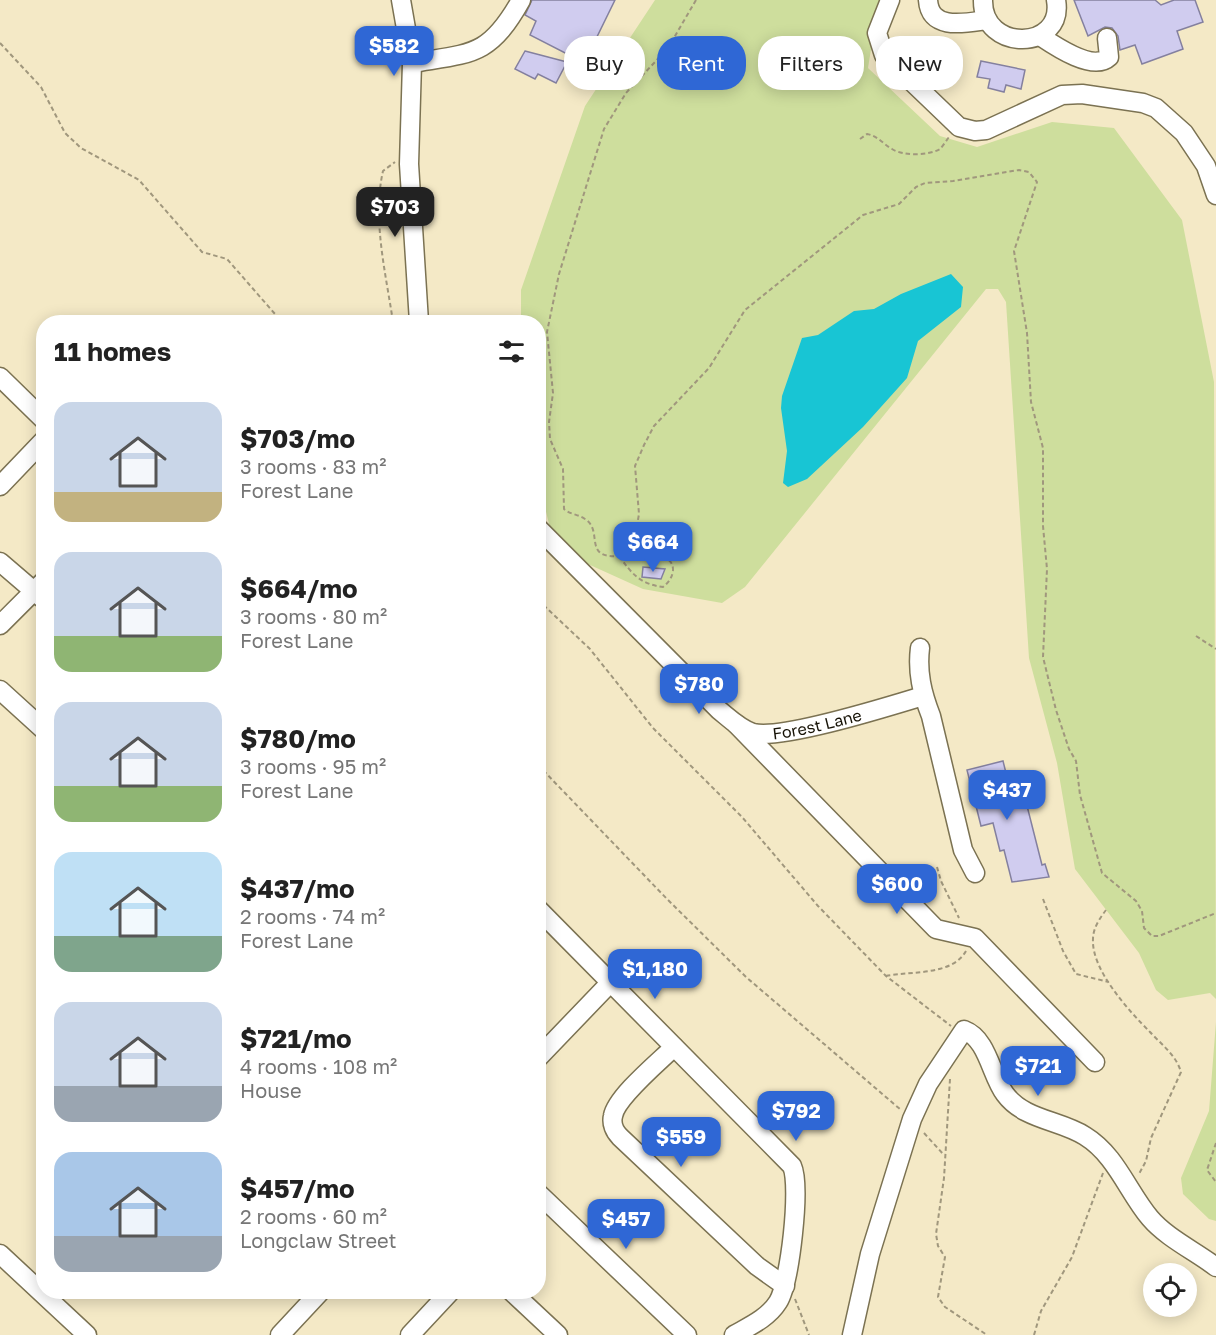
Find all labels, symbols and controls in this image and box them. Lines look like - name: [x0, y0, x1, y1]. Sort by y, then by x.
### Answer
- pin: $582: [358, 26, 430, 77]
- text: $582: [369, 33, 419, 57]
- chip: Buy: [564, 36, 645, 90]
- chip: Rent: [657, 36, 746, 90]
- chip: Filters: [758, 36, 864, 90]
- chip: New: [876, 36, 963, 90]
- pin: $703: [359, 187, 431, 238]
- text: $703: [370, 194, 420, 218]
- icon: filters: [495, 335, 528, 368]
- text: 11 homes: [54, 336, 171, 367]
- text: $703/mo: [240, 423, 355, 454]
- icon: home: [102, 426, 174, 498]
- text: 3 rooms · 83 m²: [240, 454, 386, 478]
- text: Forest Lane: [240, 478, 353, 502]
- pin: $664: [617, 522, 689, 573]
- text: $664: [627, 529, 679, 553]
- text: $664/mo: [240, 573, 358, 604]
- icon: home: [102, 576, 174, 648]
- text: 3 rooms · 80 m²: [240, 604, 387, 628]
- text: Forest Lane: [240, 628, 353, 652]
- pin: $780: [663, 664, 735, 715]
- text: $780: [674, 671, 724, 695]
- street label: Forest Lane: [771, 705, 864, 743]
- text: $780/mo: [240, 723, 356, 754]
- icon: home: [102, 726, 174, 798]
- text: 3 rooms · 95 m²: [240, 754, 386, 778]
- pin: $437: [971, 770, 1043, 821]
- text: $437: [983, 777, 1032, 801]
- text: Forest Lane: [240, 778, 353, 802]
- pin: $600: [861, 864, 933, 915]
- text: $600: [871, 871, 923, 895]
- text: $437/mo: [240, 873, 355, 904]
- icon: home: [102, 876, 174, 948]
- text: 2 rooms · 74 m²: [240, 904, 385, 928]
- text: Forest Lane: [240, 928, 353, 952]
- pin: $1,180: [606, 949, 704, 1000]
- text: $1,180: [622, 956, 688, 980]
- text: $721/mo: [240, 1023, 352, 1054]
- icon: home: [102, 1026, 174, 1098]
- pin: $721: [1002, 1046, 1074, 1097]
- text: $721: [1015, 1053, 1061, 1077]
- text: 4 rooms · 108 m²: [240, 1054, 397, 1078]
- text: House: [240, 1078, 302, 1102]
- pin: $792: [760, 1091, 832, 1142]
- text: $792: [771, 1098, 821, 1122]
- pin: $559: [645, 1117, 717, 1168]
- text: $559: [656, 1124, 706, 1148]
- text: $457/mo: [240, 1173, 355, 1204]
- icon: home: [102, 1176, 174, 1248]
- pin: $457: [590, 1199, 662, 1250]
- text: 2 rooms · 60 m²: [240, 1204, 387, 1228]
- text: $457: [602, 1206, 651, 1230]
- text: Longclaw Street: [240, 1228, 397, 1252]
- map controls: [1143, 1263, 1197, 1317]
- button: locate: [1143, 1263, 1197, 1317]

